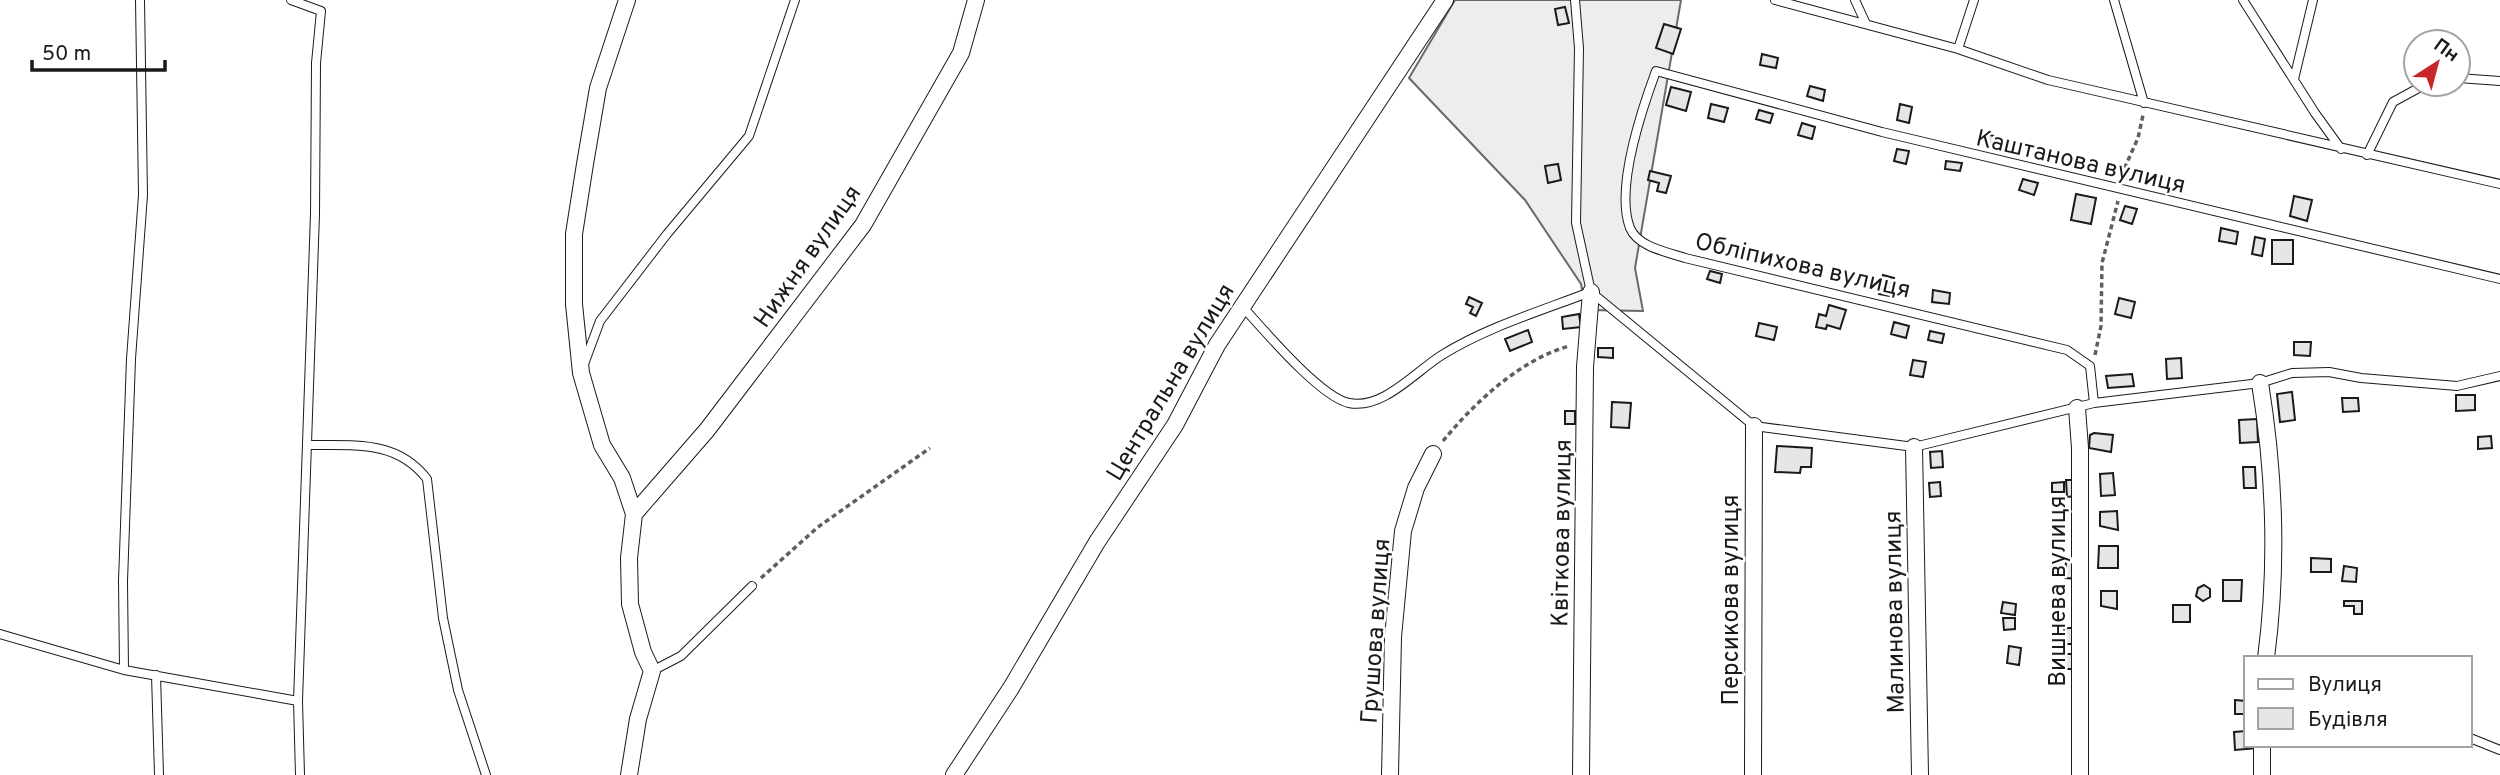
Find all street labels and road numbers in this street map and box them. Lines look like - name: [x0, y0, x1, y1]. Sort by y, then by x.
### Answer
- street label: Каштанова вулиця: [1973, 124, 2188, 202]
- street label: Нижня вулиця: [748, 180, 869, 334]
- street label: Обліпихова вулиця: [1692, 228, 1913, 306]
- street label: Центральна вулиця: [1101, 279, 1243, 487]
- street label: Квіткова вулиця: [1546, 439, 1580, 627]
- street label: Персикова вулиця: [1717, 494, 1747, 706]
- street label: Вишнева вулиця: [2044, 495, 2074, 687]
- street label: Малинова вулиця: [1879, 510, 1913, 714]
- street label: Грушова вулиця: [1356, 538, 1398, 725]

